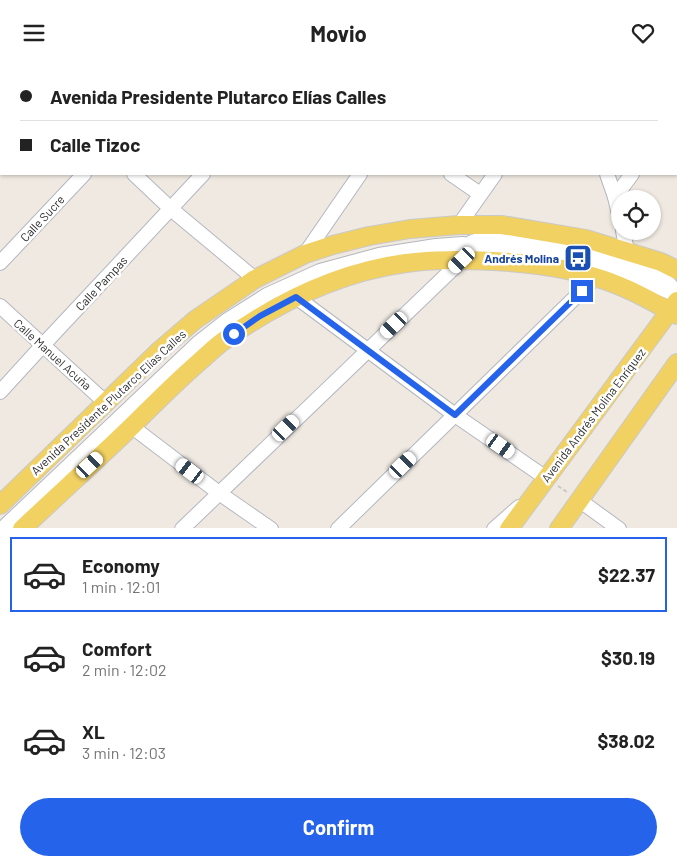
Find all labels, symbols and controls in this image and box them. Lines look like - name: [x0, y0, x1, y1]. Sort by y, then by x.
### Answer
- icon: menu: [20, 19, 48, 47]
- icon: heart: [629, 19, 657, 47]
- text: Movio: [310, 20, 367, 46]
- text: Avenida Presidente Plutarco Elías Calles: [50, 85, 386, 108]
- text: Calle Tizoc: [50, 133, 140, 156]
- map controls: [611, 190, 661, 240]
- button: locate: [611, 190, 661, 240]
- street label: Calle Sucre: [17, 192, 67, 244]
- bus stop icon: Andrés Molina: [563, 243, 593, 273]
- car: [445, 244, 478, 276]
- place label: Andrés Molina: [484, 251, 559, 265]
- street label: Calle Pampas: [72, 253, 130, 313]
- route end: [571, 280, 593, 302]
- car: [377, 309, 410, 341]
- street label: Calle Manuel Acuña: [11, 316, 95, 392]
- route start: [223, 323, 245, 345]
- street label: Avenida Presidente Plutarco Elías Calles: [28, 326, 188, 478]
- street label: Avenida Andrés Molina Enríquez: [538, 345, 648, 485]
- car: [269, 412, 302, 444]
- car: [484, 431, 517, 461]
- car: [73, 449, 106, 481]
- car: [386, 449, 419, 481]
- car: [173, 456, 206, 486]
- icon: car: [22, 552, 67, 597]
- text: Economy: [82, 554, 160, 577]
- text: $22.37: [598, 563, 655, 586]
- text: 1 min · 12:01: [82, 577, 160, 596]
- icon: car: [22, 635, 67, 680]
- text: Comfort: [82, 637, 152, 660]
- text: $30.19: [601, 646, 655, 669]
- text: 2 min · 12:02: [82, 660, 167, 679]
- icon: car: [22, 718, 67, 763]
- text: XL: [82, 720, 105, 743]
- text: $38.02: [597, 729, 655, 752]
- text: 3 min · 12:03: [82, 743, 166, 762]
- button: Confirm: [20, 798, 657, 856]

